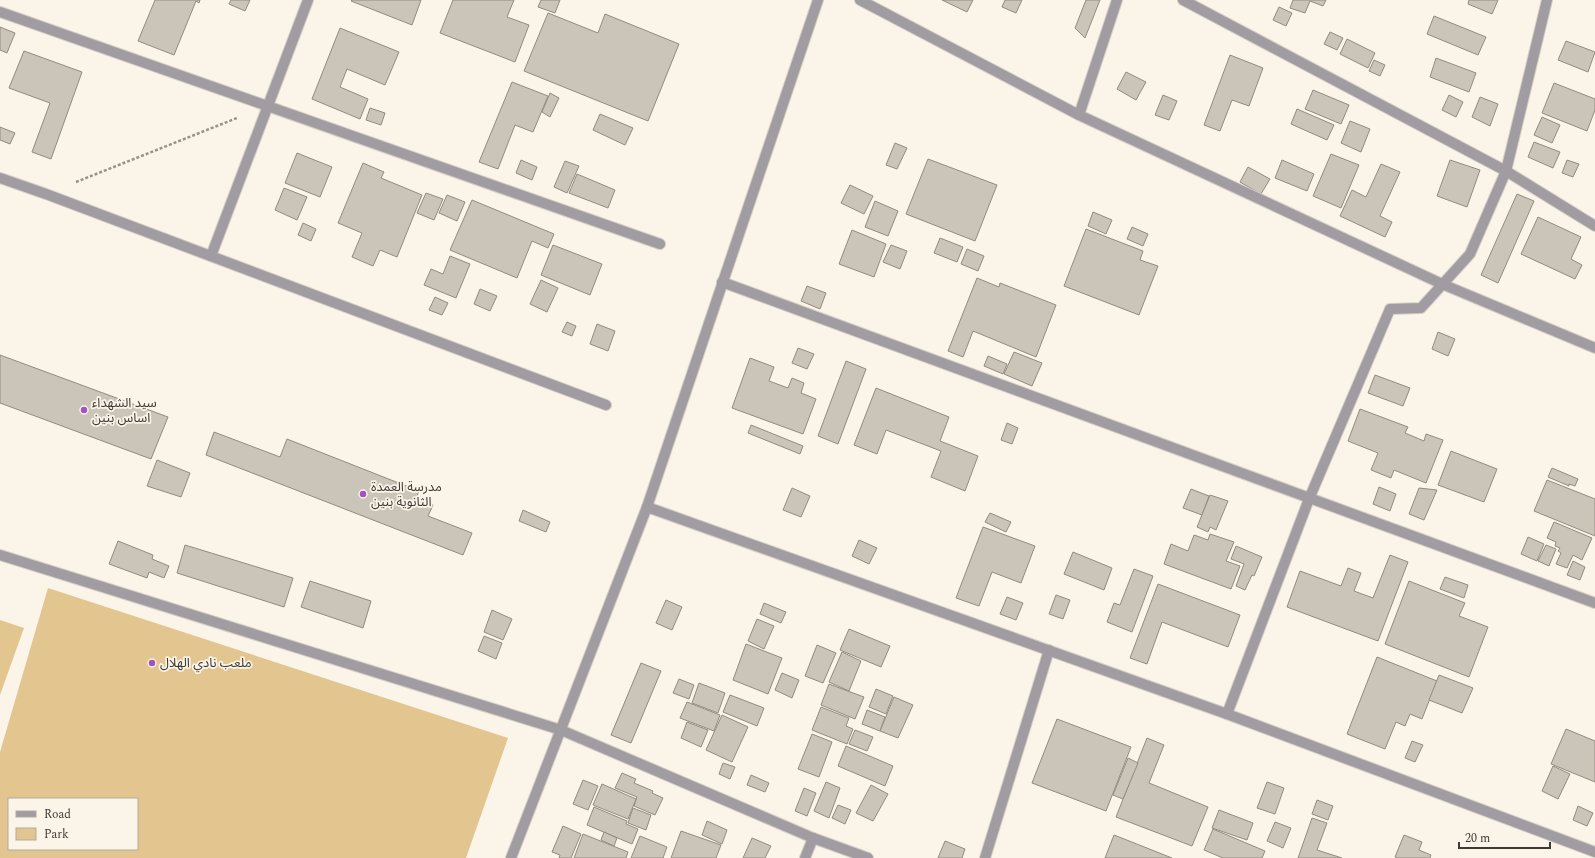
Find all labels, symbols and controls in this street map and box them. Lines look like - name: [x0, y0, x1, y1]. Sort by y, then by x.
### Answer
- place label: سيد الشهداء اساس بنين: [92, 393, 157, 428]
- marker: سيد الشهداء اساس بنين: [79, 405, 89, 415]
- place label: مدرسة العمدة الثانوية بنين: [371, 477, 442, 512]
- marker: مدرسة العمدة الثانوية بنين: [358, 489, 368, 499]
- place label: ملعب نادي الهلال: [160, 653, 252, 673]
- marker: ملعب نادي الهلال: [147, 658, 157, 668]
- legend: [8, 798, 138, 850]
- text: Road: [44, 805, 71, 824]
- scale bar: [1459, 824, 1550, 850]
- text: Park: [44, 825, 69, 844]
- text: 20 m: [1465, 829, 1490, 848]

